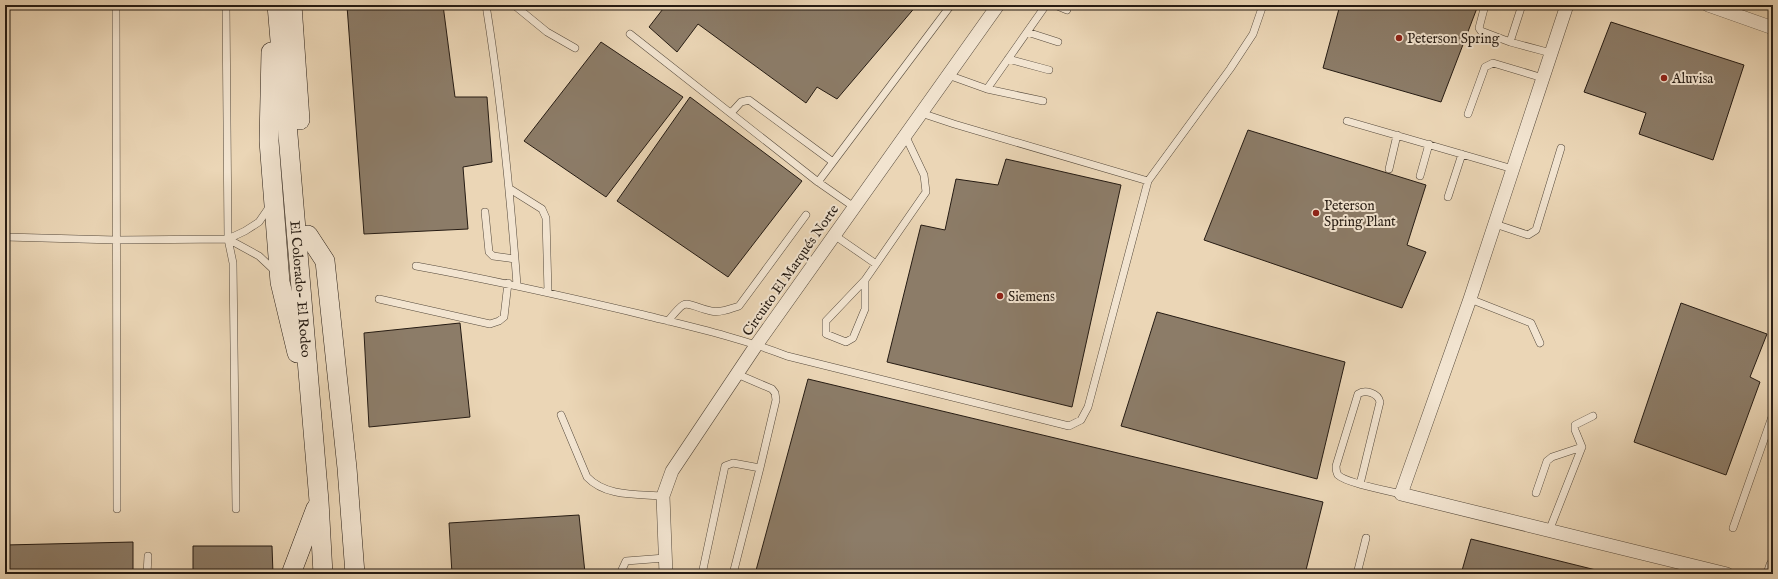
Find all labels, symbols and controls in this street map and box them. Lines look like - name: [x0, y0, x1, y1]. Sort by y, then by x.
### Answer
- place label: Peterson Spring: [1407, 30, 1500, 48]
- marker: Peterson Spring: [1394, 33, 1404, 43]
- place label: Aluvisa: [1671, 70, 1714, 88]
- marker: Aluvisa: [1659, 73, 1669, 83]
- place label: Peterson Spring Plant: [1324, 197, 1396, 231]
- street label: Circuito El Marqués Norte: [739, 201, 843, 340]
- marker: Peterson Spring Plant: [1311, 208, 1321, 218]
- street label: El Colorado- El Rodeo: [285, 220, 315, 359]
- place label: Siemens: [1008, 288, 1055, 306]
- marker: Siemens: [995, 291, 1005, 301]

